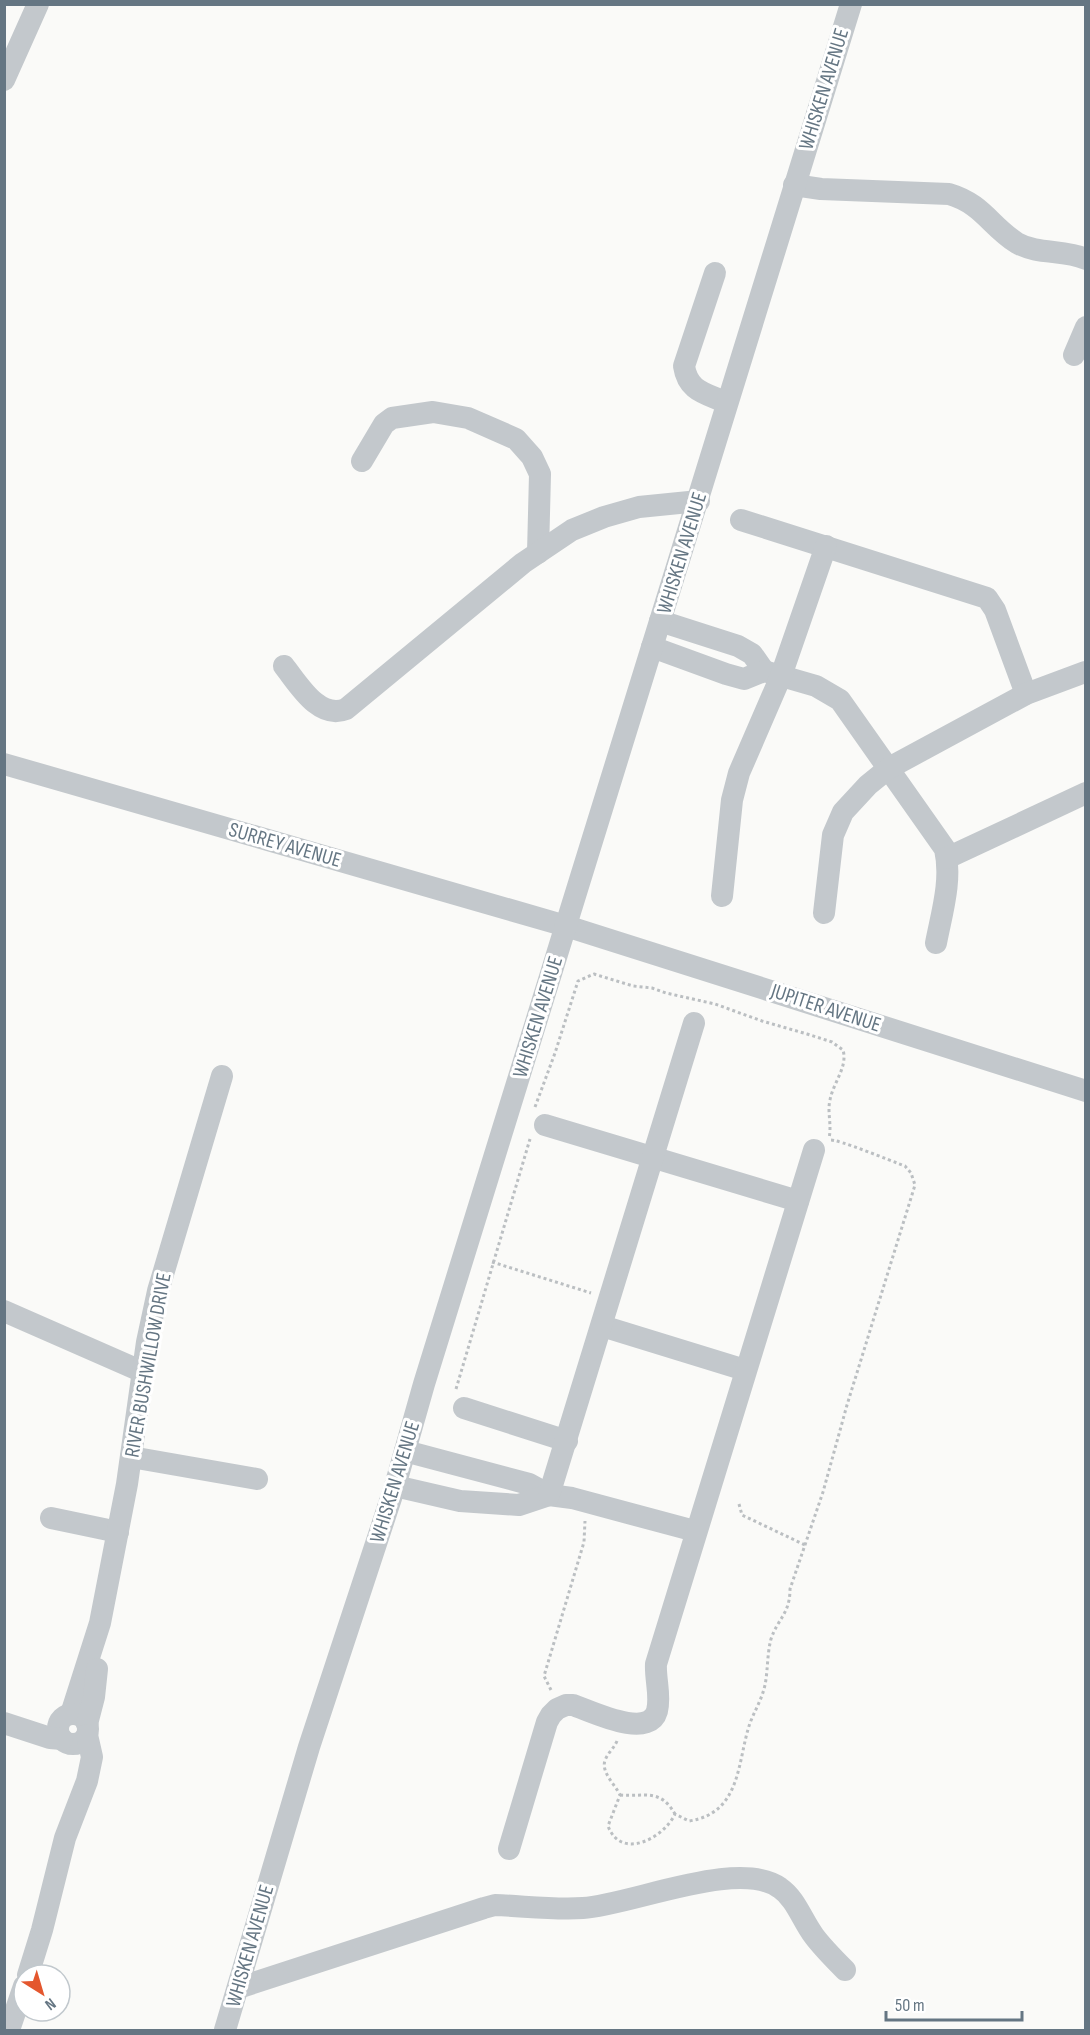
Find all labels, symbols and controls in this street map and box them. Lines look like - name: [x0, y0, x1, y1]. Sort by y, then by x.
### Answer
- street label: WHISKEN AVENUE: [794, 25, 854, 153]
- street label: WHISKEN AVENUE: [652, 489, 712, 617]
- street label: SURREY AVENUE: [226, 817, 344, 873]
- street label: WHISKEN AVENUE: [508, 953, 568, 1081]
- street label: JUPITER AVENUE: [767, 978, 884, 1038]
- street label: RIVER BUSHWILLOW DRIVE: [119, 1271, 177, 1459]
- street label: WHISKEN AVENUE: [365, 1418, 425, 1546]
- street label: WHISKEN AVENUE: [221, 1882, 279, 2010]
- north arrow: [12, 1963, 72, 2023]
- scale bar: [886, 1984, 1022, 2022]
- text: N: [41, 1994, 59, 2014]
- text: 50 m: [895, 1995, 925, 2016]

